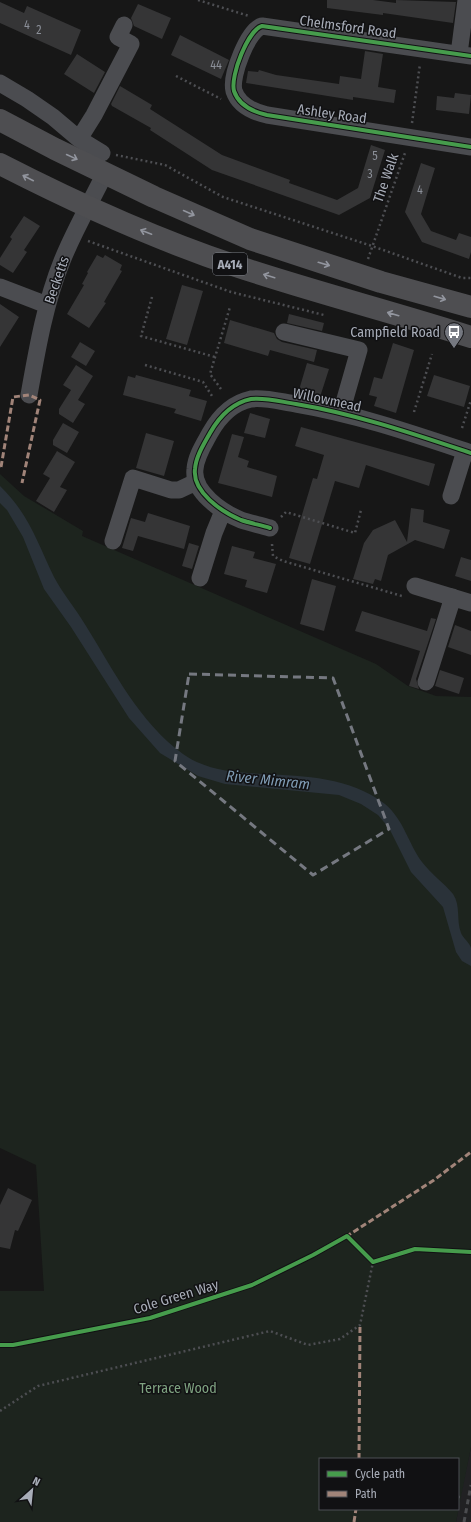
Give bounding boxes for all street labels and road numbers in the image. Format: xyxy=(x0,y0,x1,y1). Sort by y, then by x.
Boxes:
street label: Chelmsford Road xyxy=(299,12,397,42)
street label: Ashley Road xyxy=(296,101,368,127)
street label: The Walk xyxy=(370,151,403,205)
road number: A414 xyxy=(213,253,247,275)
street label: Becketts xyxy=(41,254,73,306)
street label: Willowmead xyxy=(291,384,363,416)
street label: Cole Green Way xyxy=(131,1276,221,1318)

